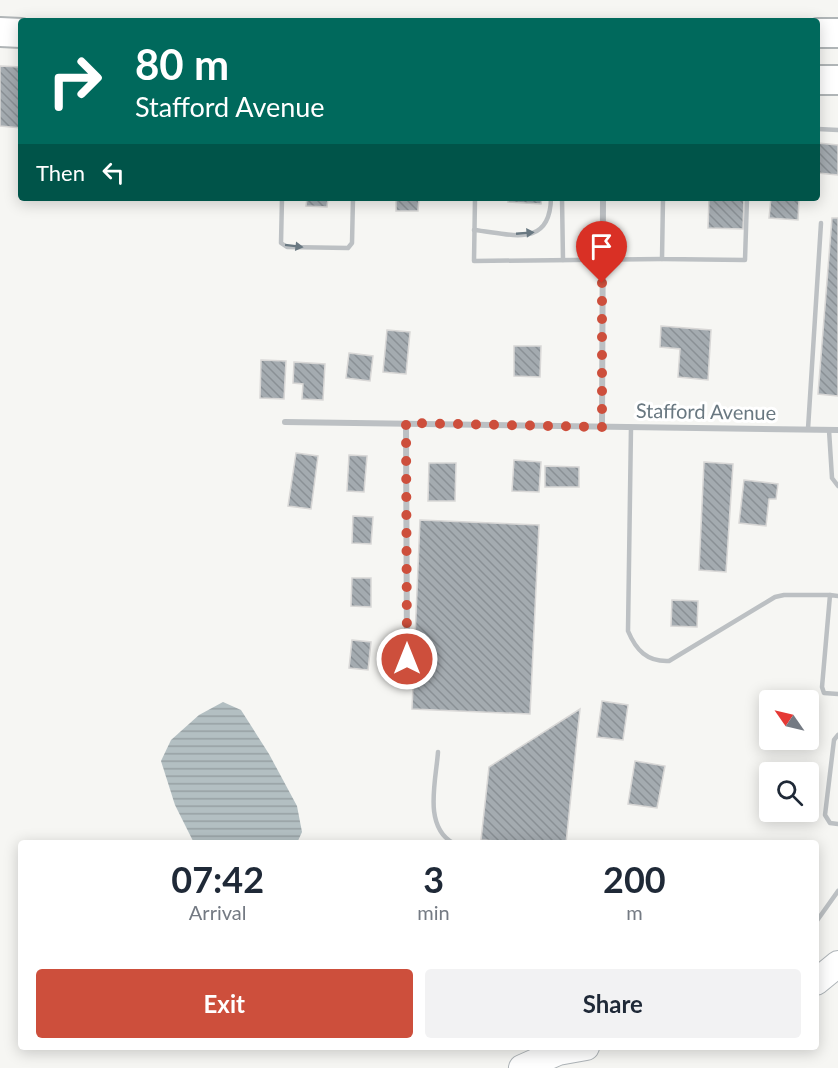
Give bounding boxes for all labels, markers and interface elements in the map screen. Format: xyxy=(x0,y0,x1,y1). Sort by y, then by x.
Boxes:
text: 80 m xyxy=(135,39,229,89)
icon: right xyxy=(36,42,114,120)
text: Stafford Avenue xyxy=(135,90,325,123)
icon: left xyxy=(97,156,130,189)
text: Then xyxy=(36,159,85,186)
pin xyxy=(576,221,627,283)
one-way arrow xyxy=(516,228,535,238)
icon: arrive xyxy=(585,230,618,263)
one-way arrow xyxy=(285,241,304,251)
street label: Stafford Avenue xyxy=(636,398,776,424)
position arrow xyxy=(375,627,439,691)
north arrow xyxy=(759,690,819,750)
map controls xyxy=(759,690,819,822)
button: search xyxy=(759,762,819,822)
text: 07:42 xyxy=(171,857,264,901)
text: 3 xyxy=(423,857,444,901)
text: 200 xyxy=(603,857,666,901)
text: Arrival xyxy=(189,900,246,924)
text: min xyxy=(417,900,450,924)
text: m xyxy=(626,900,643,924)
button: Exit xyxy=(36,969,413,1038)
button: Share xyxy=(425,969,801,1038)

